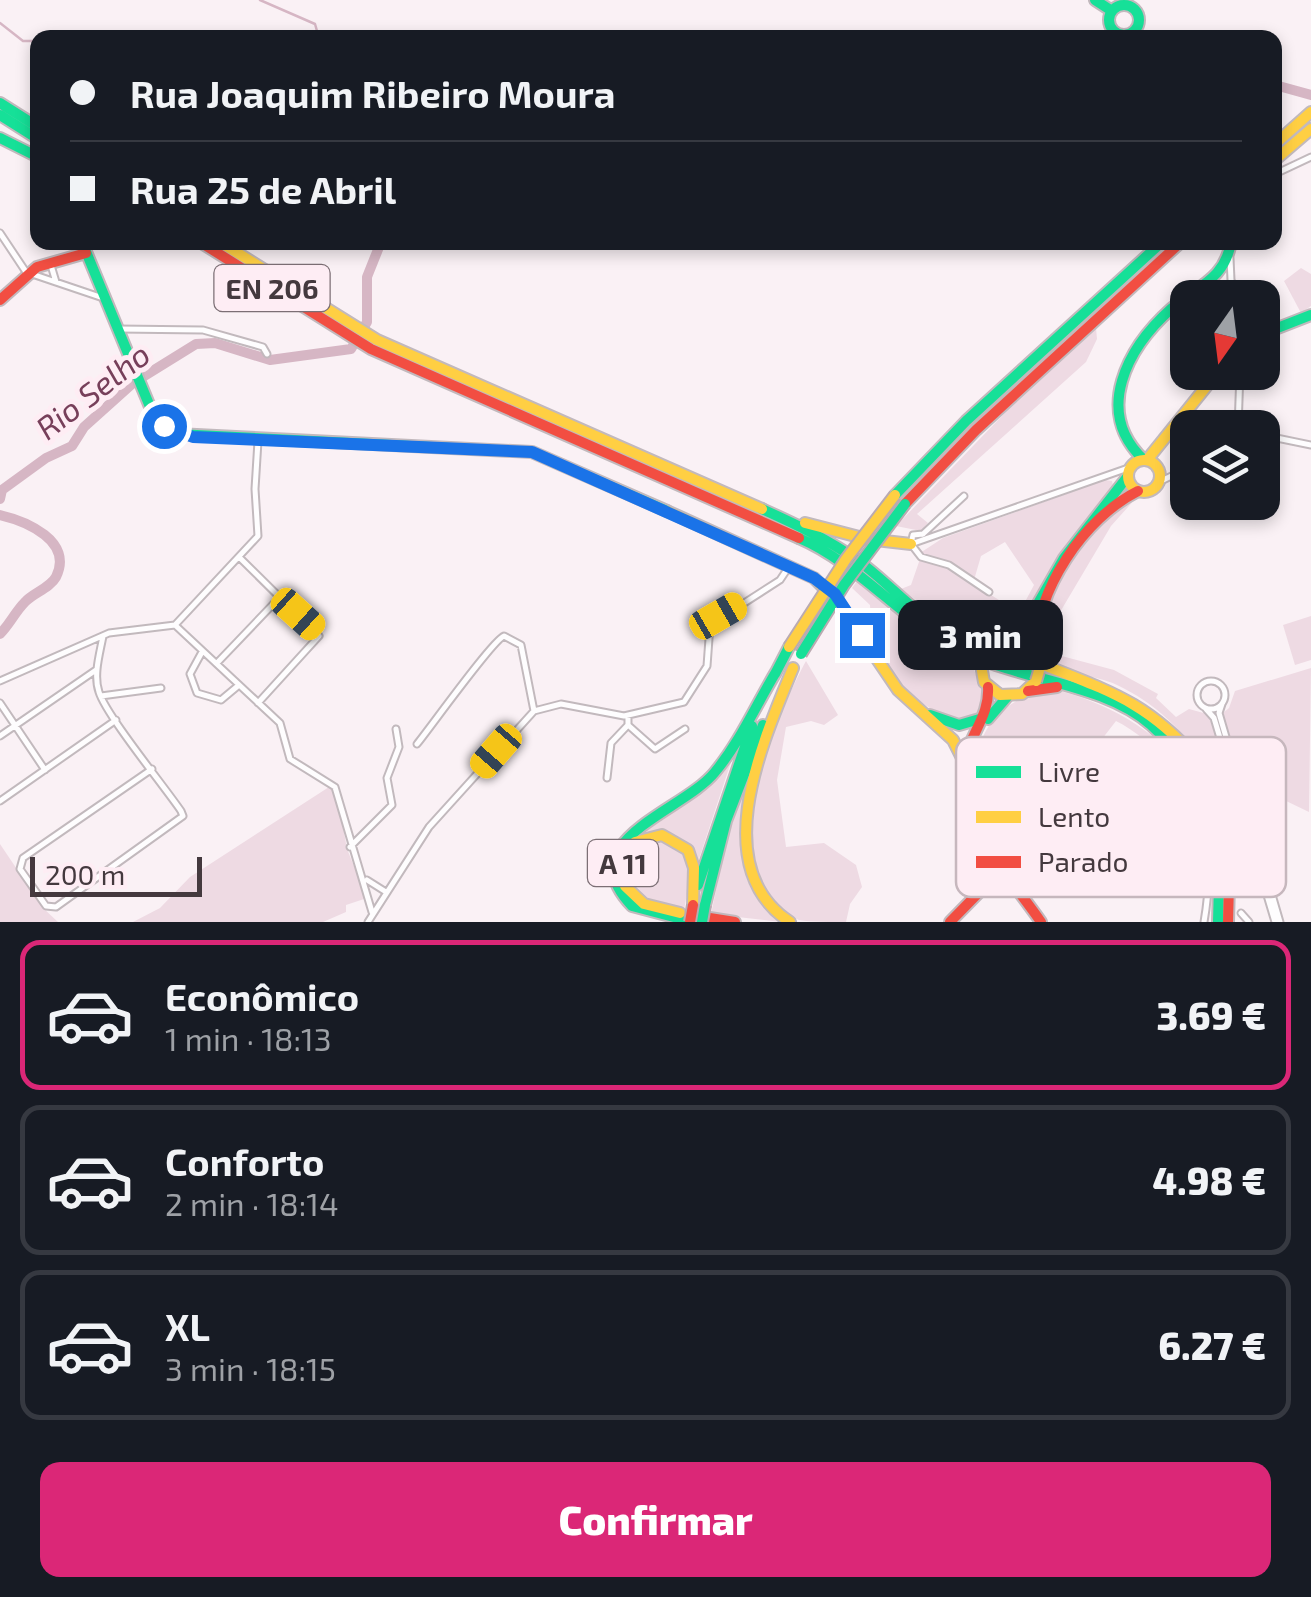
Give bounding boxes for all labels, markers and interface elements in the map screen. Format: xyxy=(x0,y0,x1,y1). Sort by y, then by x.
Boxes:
text: Rua Joaquim Ribeiro Moura xyxy=(130,70,615,116)
text: Rua 25 de Abril xyxy=(130,166,396,212)
road number: EN 206 xyxy=(214,265,330,311)
north arrow xyxy=(1170,280,1280,390)
map controls xyxy=(1170,280,1280,520)
water label: Rio Selho xyxy=(28,334,156,446)
route start xyxy=(142,404,187,449)
button: layers xyxy=(1170,410,1280,520)
car xyxy=(266,583,330,645)
car xyxy=(685,588,751,644)
callout: 3 min xyxy=(897,600,1062,670)
route end xyxy=(840,613,885,658)
text: 3 min xyxy=(939,616,1022,654)
car xyxy=(465,719,527,783)
legend xyxy=(956,737,1286,897)
text: Livre xyxy=(1038,754,1100,788)
text: Lento xyxy=(1038,799,1110,833)
road number: A 11 xyxy=(588,840,658,886)
text: Parado xyxy=(1038,844,1128,878)
scale bar xyxy=(30,852,202,896)
text: 200 m xyxy=(45,857,125,891)
icon: car xyxy=(45,970,135,1060)
text: Econômico xyxy=(165,973,359,1019)
text: 3.69 € xyxy=(1157,992,1266,1038)
text: 1 min · 18:13 xyxy=(165,1019,332,1057)
icon: car xyxy=(45,1135,135,1225)
text: Conforto xyxy=(165,1138,324,1184)
text: 4.98 € xyxy=(1152,1157,1266,1203)
text: 2 min · 18:14 xyxy=(165,1184,339,1222)
icon: car xyxy=(45,1300,135,1390)
text: XL xyxy=(165,1303,210,1349)
text: 6.27 € xyxy=(1158,1322,1266,1368)
text: 3 min · 18:15 xyxy=(165,1349,336,1387)
button: Confirmar xyxy=(40,1462,1271,1577)

